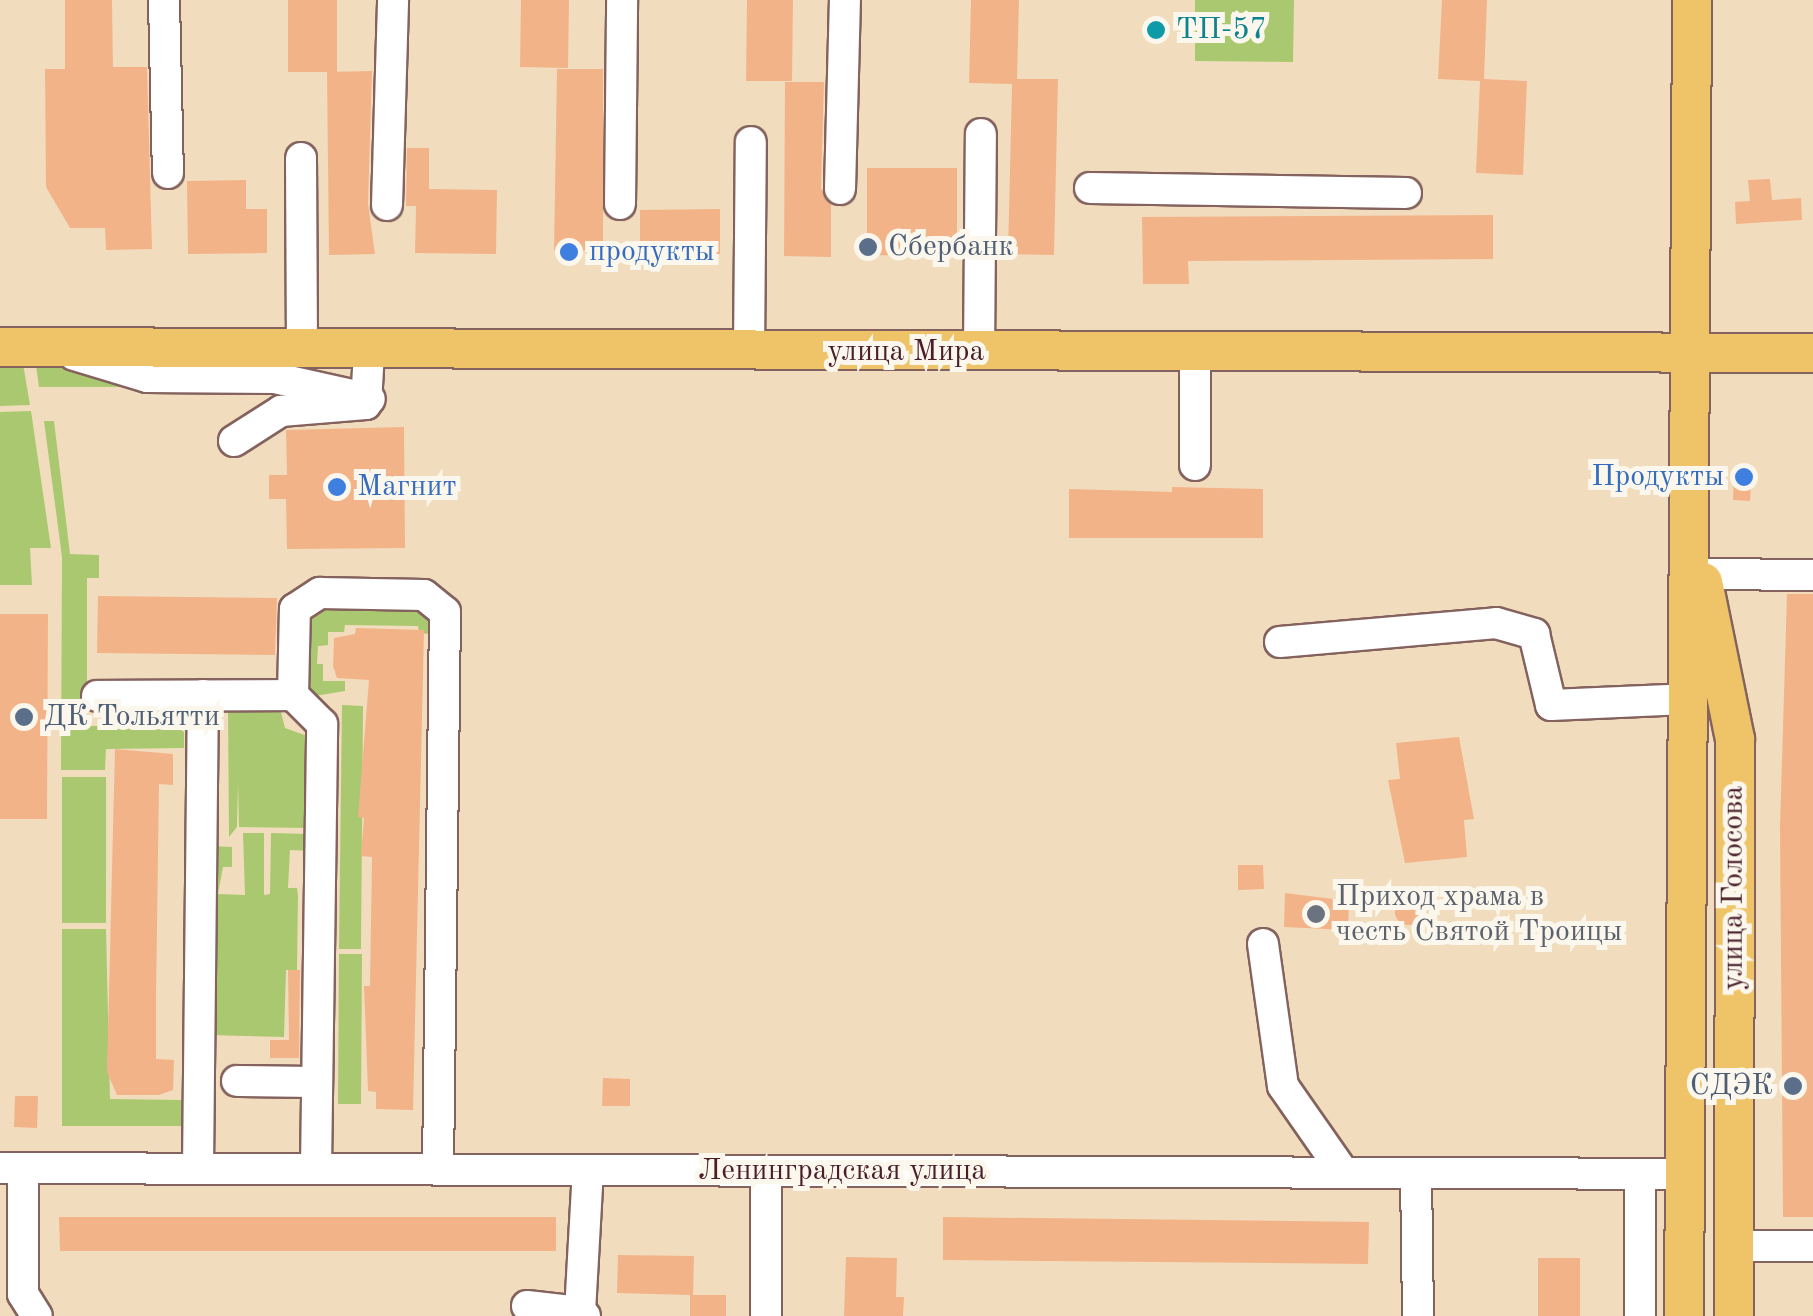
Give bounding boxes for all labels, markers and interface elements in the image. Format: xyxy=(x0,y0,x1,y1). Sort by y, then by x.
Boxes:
place label: ТП-57 xyxy=(1176,12,1267,48)
marker: ТП-57 xyxy=(1145,19,1167,41)
place label: Сбербанк xyxy=(888,229,1014,265)
place label: продукты xyxy=(589,234,715,270)
marker: Сбербанк xyxy=(857,236,879,258)
marker: продукты xyxy=(558,241,580,263)
street label: улица Мира xyxy=(828,334,984,370)
place label: Продукты xyxy=(1591,459,1724,495)
marker: Продукты xyxy=(1733,466,1755,488)
place label: Магнит xyxy=(357,469,457,505)
marker: Магнит xyxy=(326,476,348,498)
place label: ДК Тольятти xyxy=(44,699,220,735)
marker: ДК Тольятти xyxy=(13,706,35,728)
street label: улица Голосова xyxy=(1716,786,1752,990)
place label: Приход храма в честь Святой Троицы xyxy=(1336,879,1622,950)
marker: Приход храма в честь Святой Троицы xyxy=(1305,903,1327,925)
place label: СДЭК xyxy=(1690,1068,1773,1104)
marker: СДЭК xyxy=(1782,1075,1804,1097)
street label: Ленинградская улица xyxy=(698,1153,986,1189)

